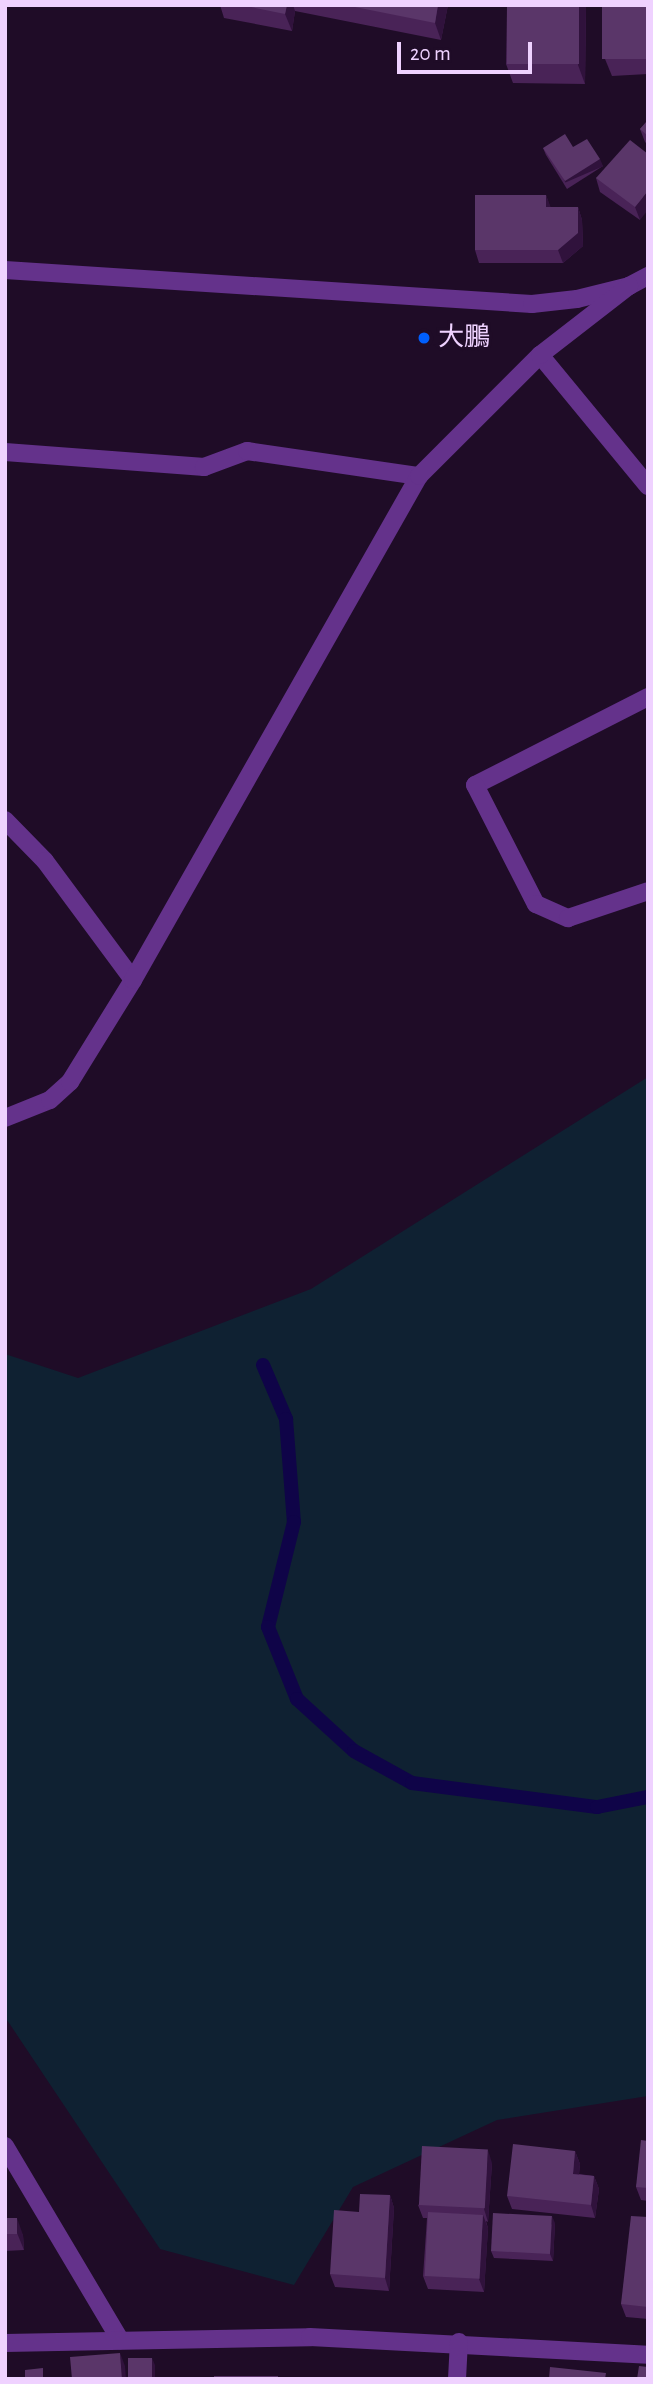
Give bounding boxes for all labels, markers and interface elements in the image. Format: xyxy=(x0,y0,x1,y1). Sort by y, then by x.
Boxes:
scale bar xyxy=(401,28,536,72)
text: 20 m xyxy=(410,43,451,64)
place label: 大鵬 xyxy=(438,322,490,354)
marker: 大鵬 xyxy=(416,330,432,346)

